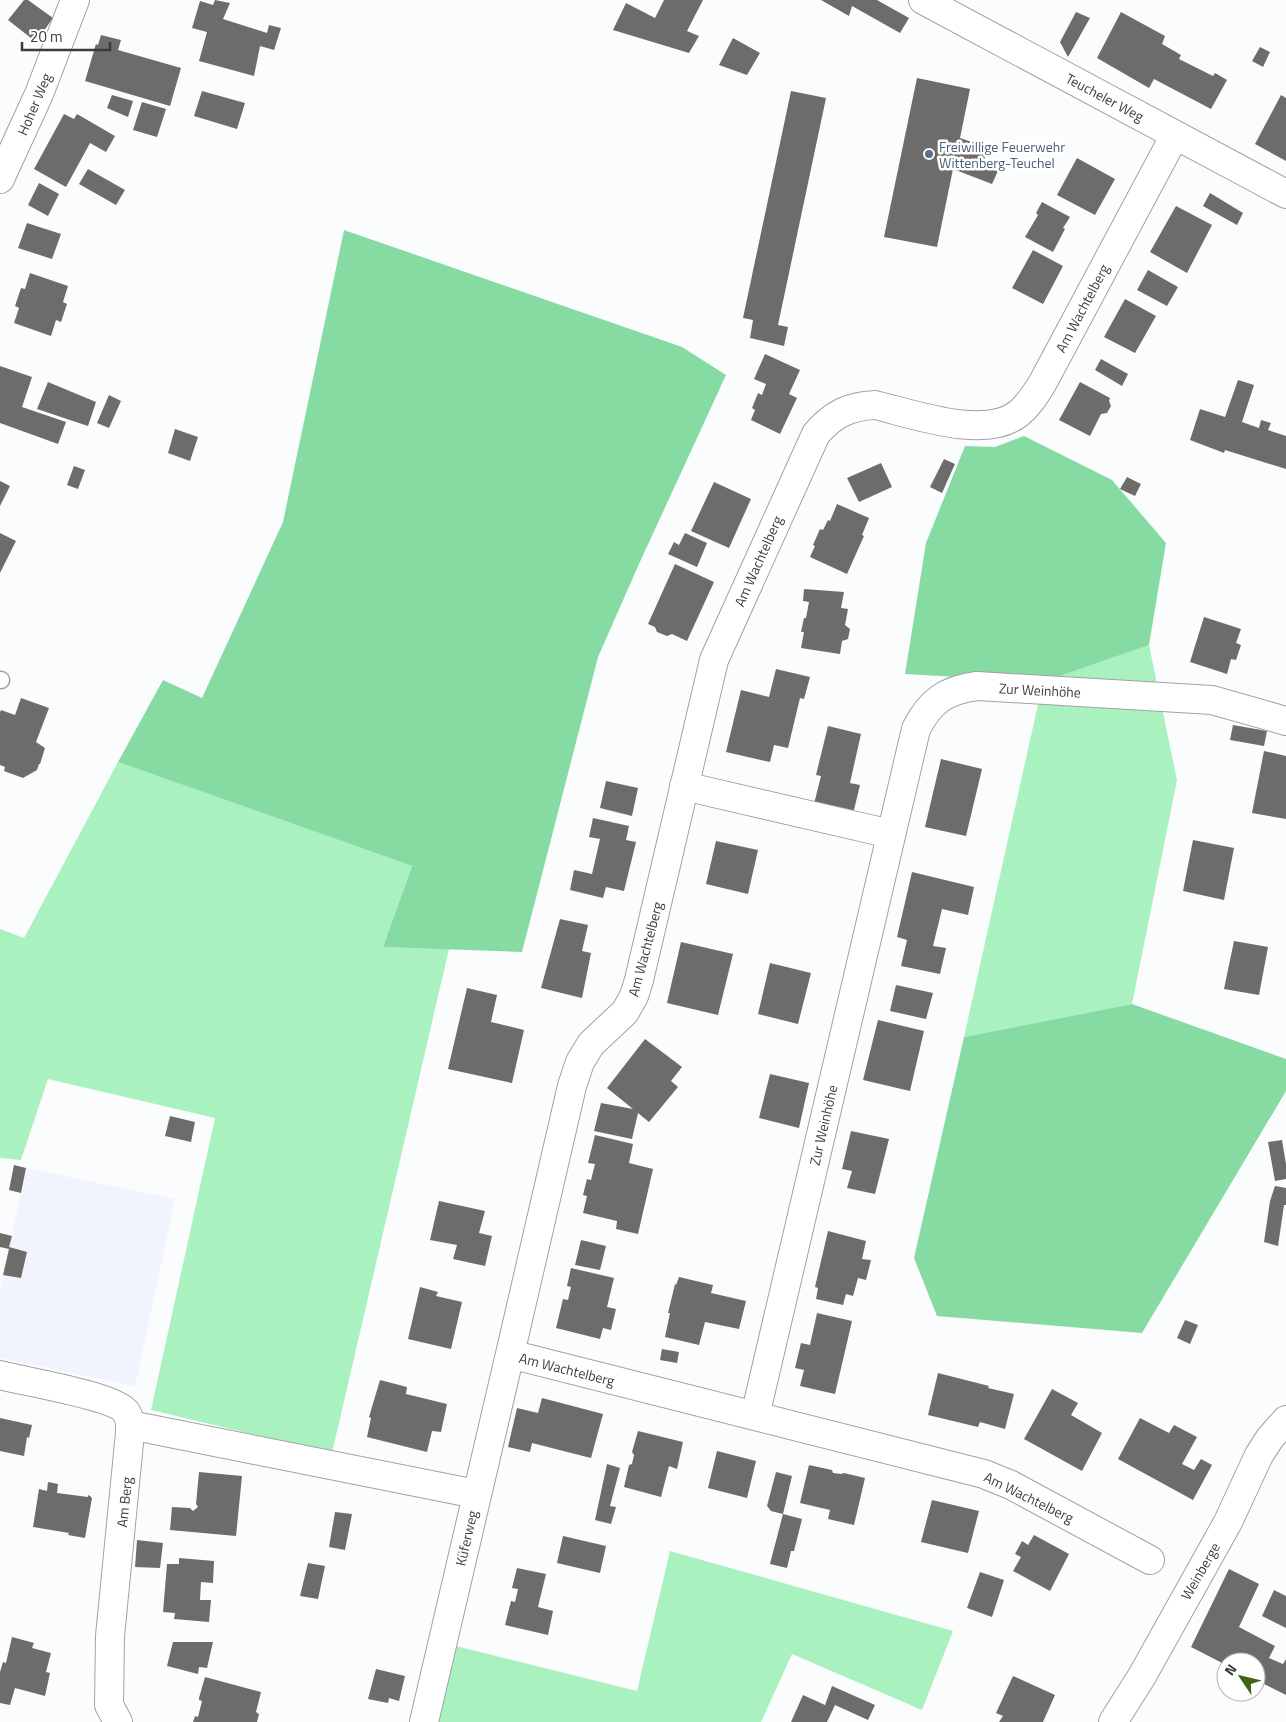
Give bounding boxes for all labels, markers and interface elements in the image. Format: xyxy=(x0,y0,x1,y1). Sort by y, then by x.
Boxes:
scale bar xyxy=(22,20,110,52)
text: 20 m xyxy=(30,25,63,48)
street label: Teucheler Weg xyxy=(1062,68,1148,126)
street label: Hoher Weg xyxy=(12,70,56,138)
place label: Freiwillige Feuerwehr Wittenberg-Teuchel xyxy=(939,136,1065,173)
marker: Freiwillige Feuerwehr Wittenberg-Teuchel xyxy=(923,148,935,160)
street label: Am Wachtelberg xyxy=(1050,260,1114,356)
street label: Am Wachtelberg xyxy=(729,512,787,610)
street label: Zur Weinhöhe xyxy=(999,677,1081,703)
street label: Am Wachtelberg xyxy=(622,899,668,999)
street label: Zur Weinhöhe xyxy=(804,1083,842,1167)
street label: Am Wachtelberg xyxy=(517,1347,617,1391)
street label: Am Wachtelberg xyxy=(981,1466,1077,1528)
street label: Am Berg xyxy=(111,1476,137,1528)
street label: Küferweg xyxy=(449,1508,483,1568)
street label: Weinberge xyxy=(1175,1538,1225,1604)
north arrow xyxy=(1216,1652,1266,1702)
text: N xyxy=(1219,1659,1241,1679)

